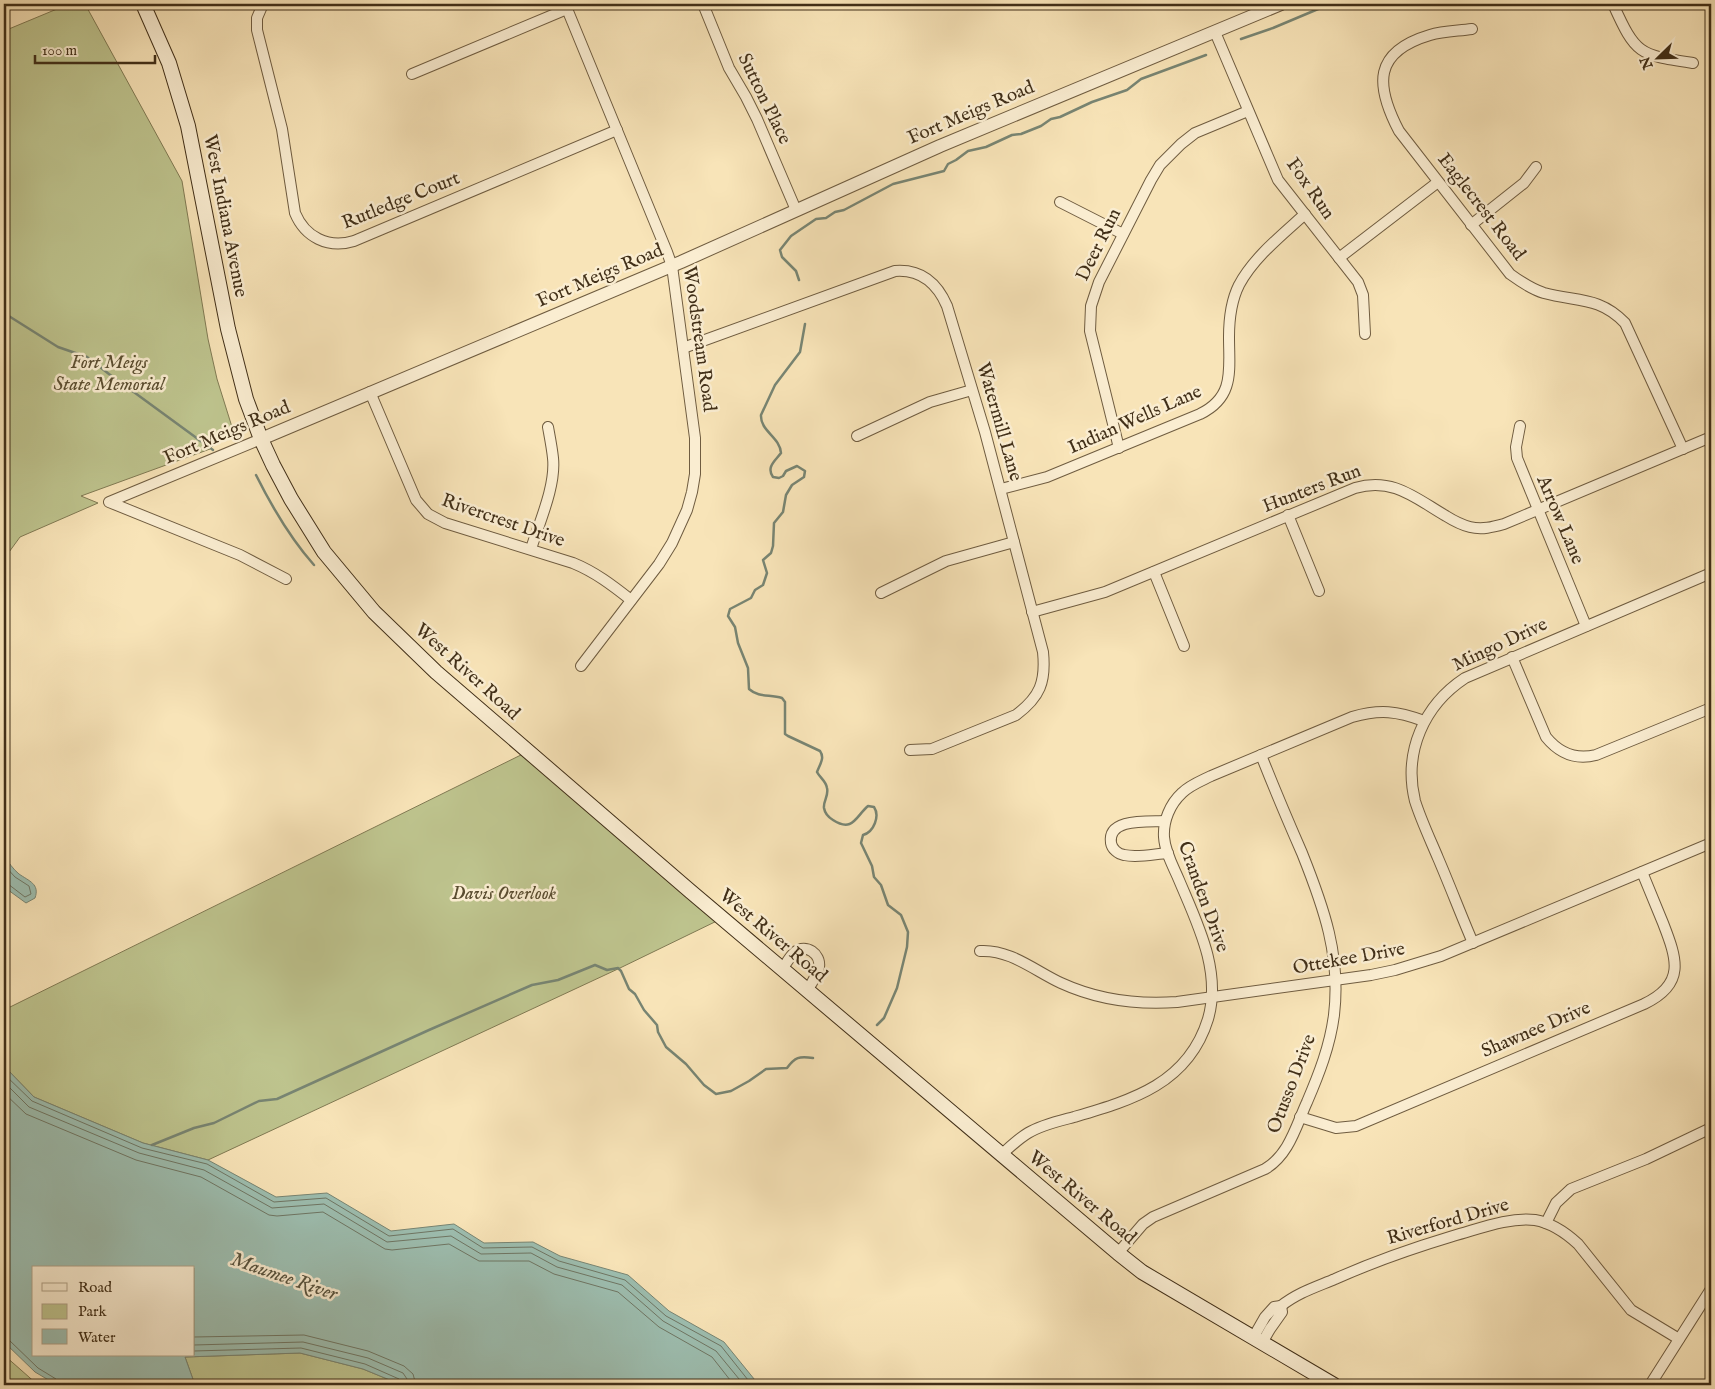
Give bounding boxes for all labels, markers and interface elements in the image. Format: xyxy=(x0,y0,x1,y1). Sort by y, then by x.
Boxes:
scale bar xyxy=(35,32,155,64)
north arrow xyxy=(1632,32,1682,82)
text: 100 m xyxy=(42,41,78,60)
street label: Sutton Place xyxy=(732,50,796,149)
text: N xyxy=(1636,54,1658,73)
street label: Fort Meigs Road xyxy=(904,75,1039,150)
street label: West Indiana Avenue xyxy=(197,132,253,300)
street label: Eaglecrest Road xyxy=(1432,149,1531,266)
street label: Fox Run xyxy=(1280,154,1340,224)
street label: Rutledge Court xyxy=(339,166,464,236)
street label: Deer Run xyxy=(1071,205,1127,285)
street label: Fort Meigs Road xyxy=(533,238,668,313)
street label: Woodstream Road xyxy=(677,265,721,414)
park label: Fort Meigs State Memorial xyxy=(53,351,166,397)
street label: Watermill Lane xyxy=(971,360,1027,484)
street label: Indian Wells Lane xyxy=(1064,380,1206,460)
street label: Fort Meigs Road xyxy=(160,395,295,470)
street label: Hunters Run xyxy=(1259,459,1365,519)
street label: Arrow Lane xyxy=(1530,471,1590,568)
street label: Rivercrest Drive xyxy=(438,489,568,553)
street label: Mingo Drive xyxy=(1449,612,1552,677)
street label: West River Road xyxy=(409,618,525,726)
street label: Cranden Drive xyxy=(1172,838,1234,956)
park label: Davis Overlook xyxy=(452,882,557,906)
street label: West River Road xyxy=(714,884,833,989)
street label: Ottekee Drive xyxy=(1291,937,1407,981)
street label: Shawnee Drive xyxy=(1478,996,1594,1064)
street label: Otusso Drive xyxy=(1262,1031,1322,1137)
street label: West River Road xyxy=(1023,1146,1142,1251)
street label: Riverford Drive xyxy=(1384,1193,1512,1251)
water label: Maumee River xyxy=(227,1247,342,1307)
legend xyxy=(32,1266,195,1356)
text: Road xyxy=(78,1278,113,1297)
text: Park xyxy=(78,1302,108,1321)
text: Water xyxy=(78,1328,116,1347)

